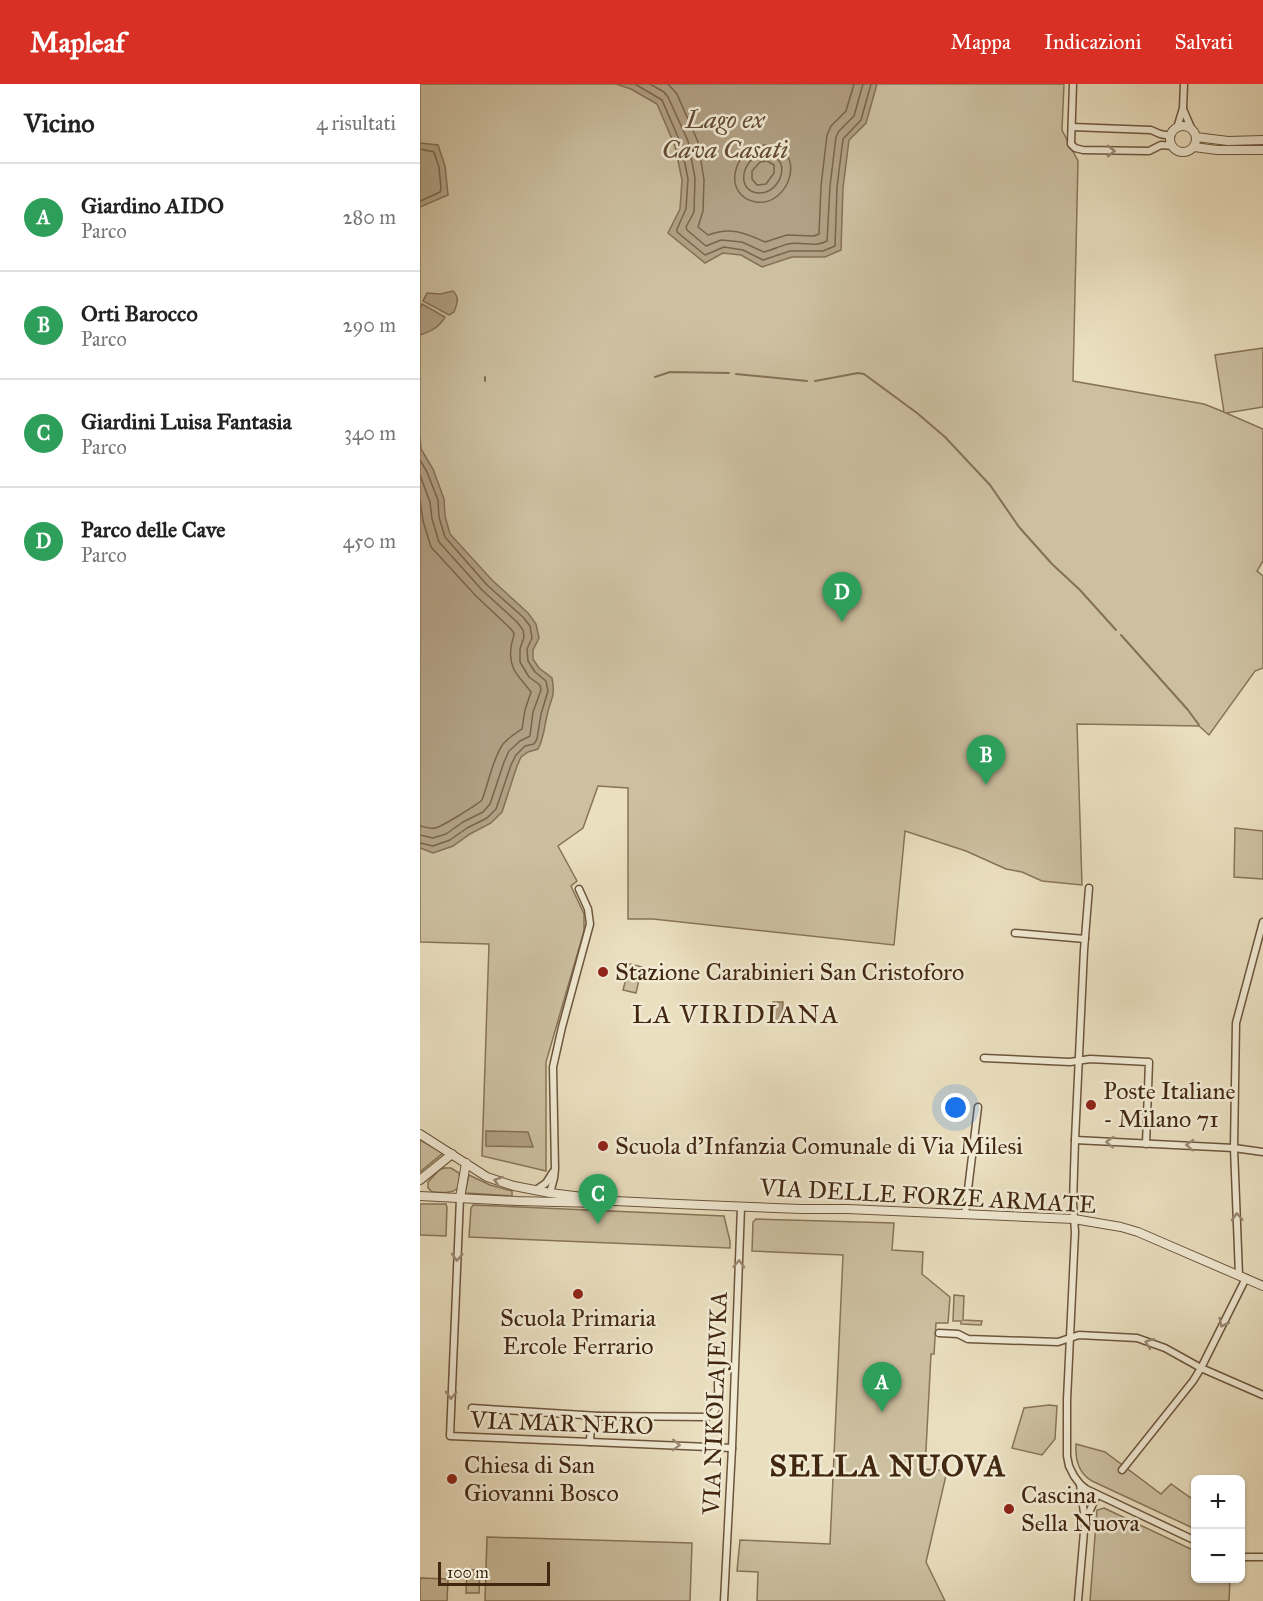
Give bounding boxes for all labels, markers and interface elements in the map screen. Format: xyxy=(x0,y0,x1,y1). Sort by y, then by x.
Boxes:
text: Mapleaf xyxy=(30,25,125,60)
text: Mappa xyxy=(951,29,1011,55)
text: Indicazioni xyxy=(1044,29,1142,55)
text: Salvati xyxy=(1175,29,1233,55)
water label: Lago ex Cava Casati xyxy=(662,103,789,165)
text: Vicino xyxy=(24,107,95,139)
text: 4 risultati xyxy=(316,111,396,135)
one-way arrow xyxy=(1106,145,1115,157)
text: Giardino AIDO xyxy=(81,192,224,219)
text: A xyxy=(37,205,50,229)
text: 280 m xyxy=(343,205,396,229)
text: Parco xyxy=(81,219,127,243)
text: Orti Barocco xyxy=(81,300,198,327)
text: B xyxy=(37,313,50,337)
text: 290 m xyxy=(343,313,396,337)
text: Parco xyxy=(81,327,127,351)
text: Giardini Luisa Fantasia xyxy=(81,408,292,435)
text: C xyxy=(37,421,50,445)
text: 340 m xyxy=(344,421,396,445)
text: Parco xyxy=(81,435,127,459)
text: Parco delle Cave xyxy=(81,516,225,543)
text: D xyxy=(36,529,51,553)
text: 450 m xyxy=(343,529,396,553)
text: Parco xyxy=(81,543,127,567)
pin: D xyxy=(822,572,862,622)
pin: B xyxy=(966,736,1006,785)
place label: Stazione Carabinieri San Cristoforo xyxy=(615,957,964,987)
marker: Stazione Carabinieri San Cristoforo xyxy=(596,965,610,979)
district label: LA VIRIDIANA xyxy=(632,998,840,1030)
place label: Poste Italiane - Milano 71 xyxy=(1103,1076,1235,1134)
your location xyxy=(941,1093,970,1122)
marker: Poste Italiane - Milano 71 xyxy=(1084,1098,1098,1112)
place label: Scuola d'Infanzia Comunale di Via Milesi xyxy=(615,1131,1023,1161)
one-way arrow xyxy=(1106,1135,1115,1148)
marker: Scuola d'Infanzia Comunale di Via Milesi xyxy=(596,1139,610,1153)
one-way arrow xyxy=(1185,1139,1194,1152)
street label: VIA DELLE FORZE ARMATE xyxy=(758,1172,1097,1220)
pin: C xyxy=(578,1174,618,1224)
one-way arrow xyxy=(494,1175,504,1188)
one-way arrow xyxy=(1231,1212,1244,1221)
one-way arrow xyxy=(451,1252,464,1261)
one-way arrow xyxy=(732,1259,745,1268)
marker: Scuola Primaria Ercole Ferrario xyxy=(571,1287,585,1301)
street label: VIA NIKOLAJEVKA xyxy=(696,1291,734,1516)
place label: Scuola Primaria Ercole Ferrario xyxy=(500,1303,657,1361)
one-way arrow xyxy=(1219,1317,1231,1328)
one-way arrow xyxy=(1144,1337,1155,1350)
pin: A xyxy=(862,1362,902,1412)
one-way arrow xyxy=(445,1391,458,1400)
street label: VIA MAR NERO xyxy=(469,1405,654,1441)
one-way arrow xyxy=(671,1439,680,1452)
district label: SELLA NUOVA xyxy=(769,1448,1007,1484)
place label: Chiesa di San Giovanni Bosco xyxy=(464,1450,619,1508)
marker: Chiesa di San Giovanni Bosco xyxy=(445,1472,459,1486)
map controls xyxy=(1191,1475,1245,1583)
button: + xyxy=(1191,1475,1245,1529)
place label: Cascina Sella Nuova xyxy=(1021,1480,1140,1538)
marker: Cascina Sella Nuova xyxy=(1002,1502,1016,1516)
button: − xyxy=(1191,1529,1245,1583)
scale bar xyxy=(438,1559,550,1586)
text: 100 m xyxy=(447,1563,489,1582)

